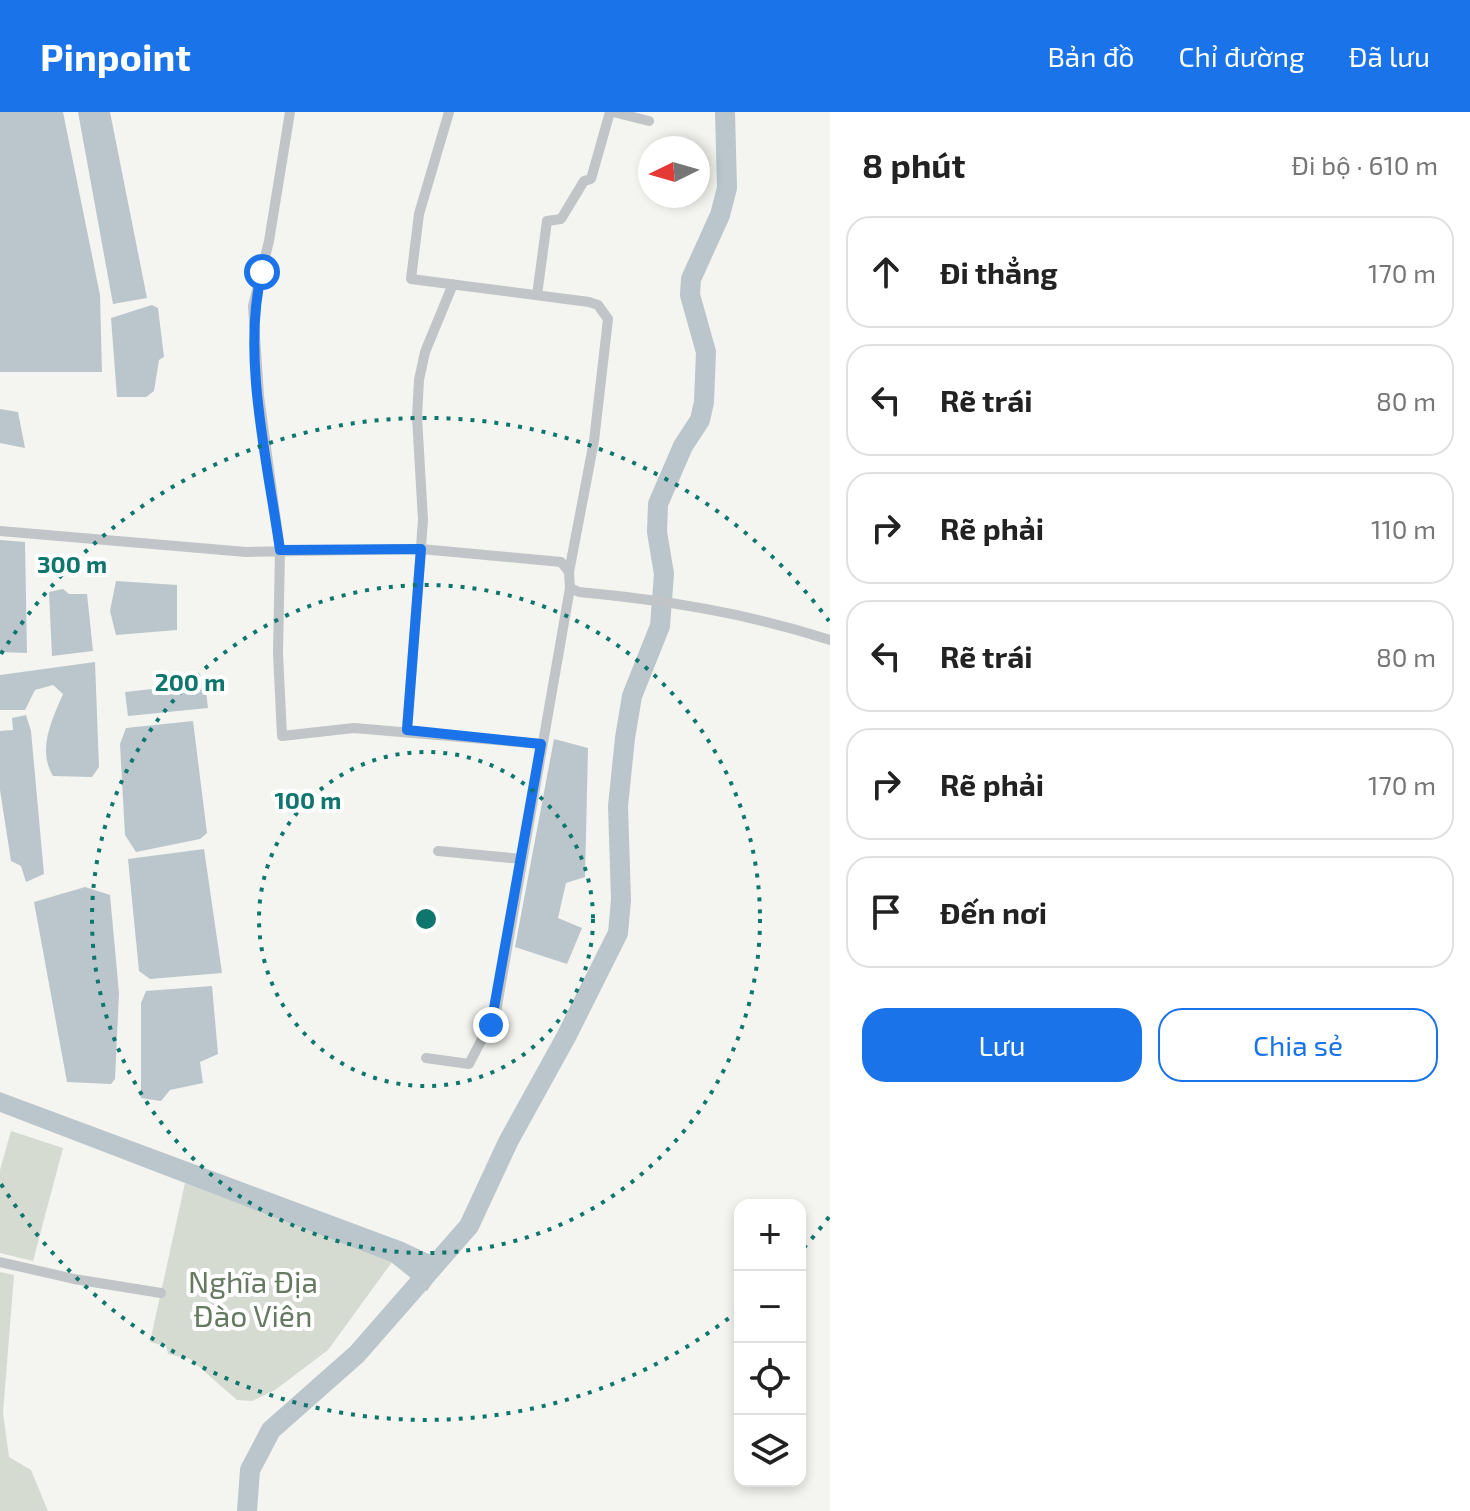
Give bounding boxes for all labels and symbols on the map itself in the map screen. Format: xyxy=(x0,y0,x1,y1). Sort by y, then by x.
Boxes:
north arrow xyxy=(638,136,710,208)
route start xyxy=(244,254,280,290)
text: 300 m xyxy=(37,549,107,578)
text: 200 m xyxy=(155,667,225,696)
text: 100 m xyxy=(275,785,341,814)
centre of rings xyxy=(412,905,440,933)
route end xyxy=(473,1007,509,1043)
park label: Nghĩa Địa Đào Viên xyxy=(188,1263,318,1333)

